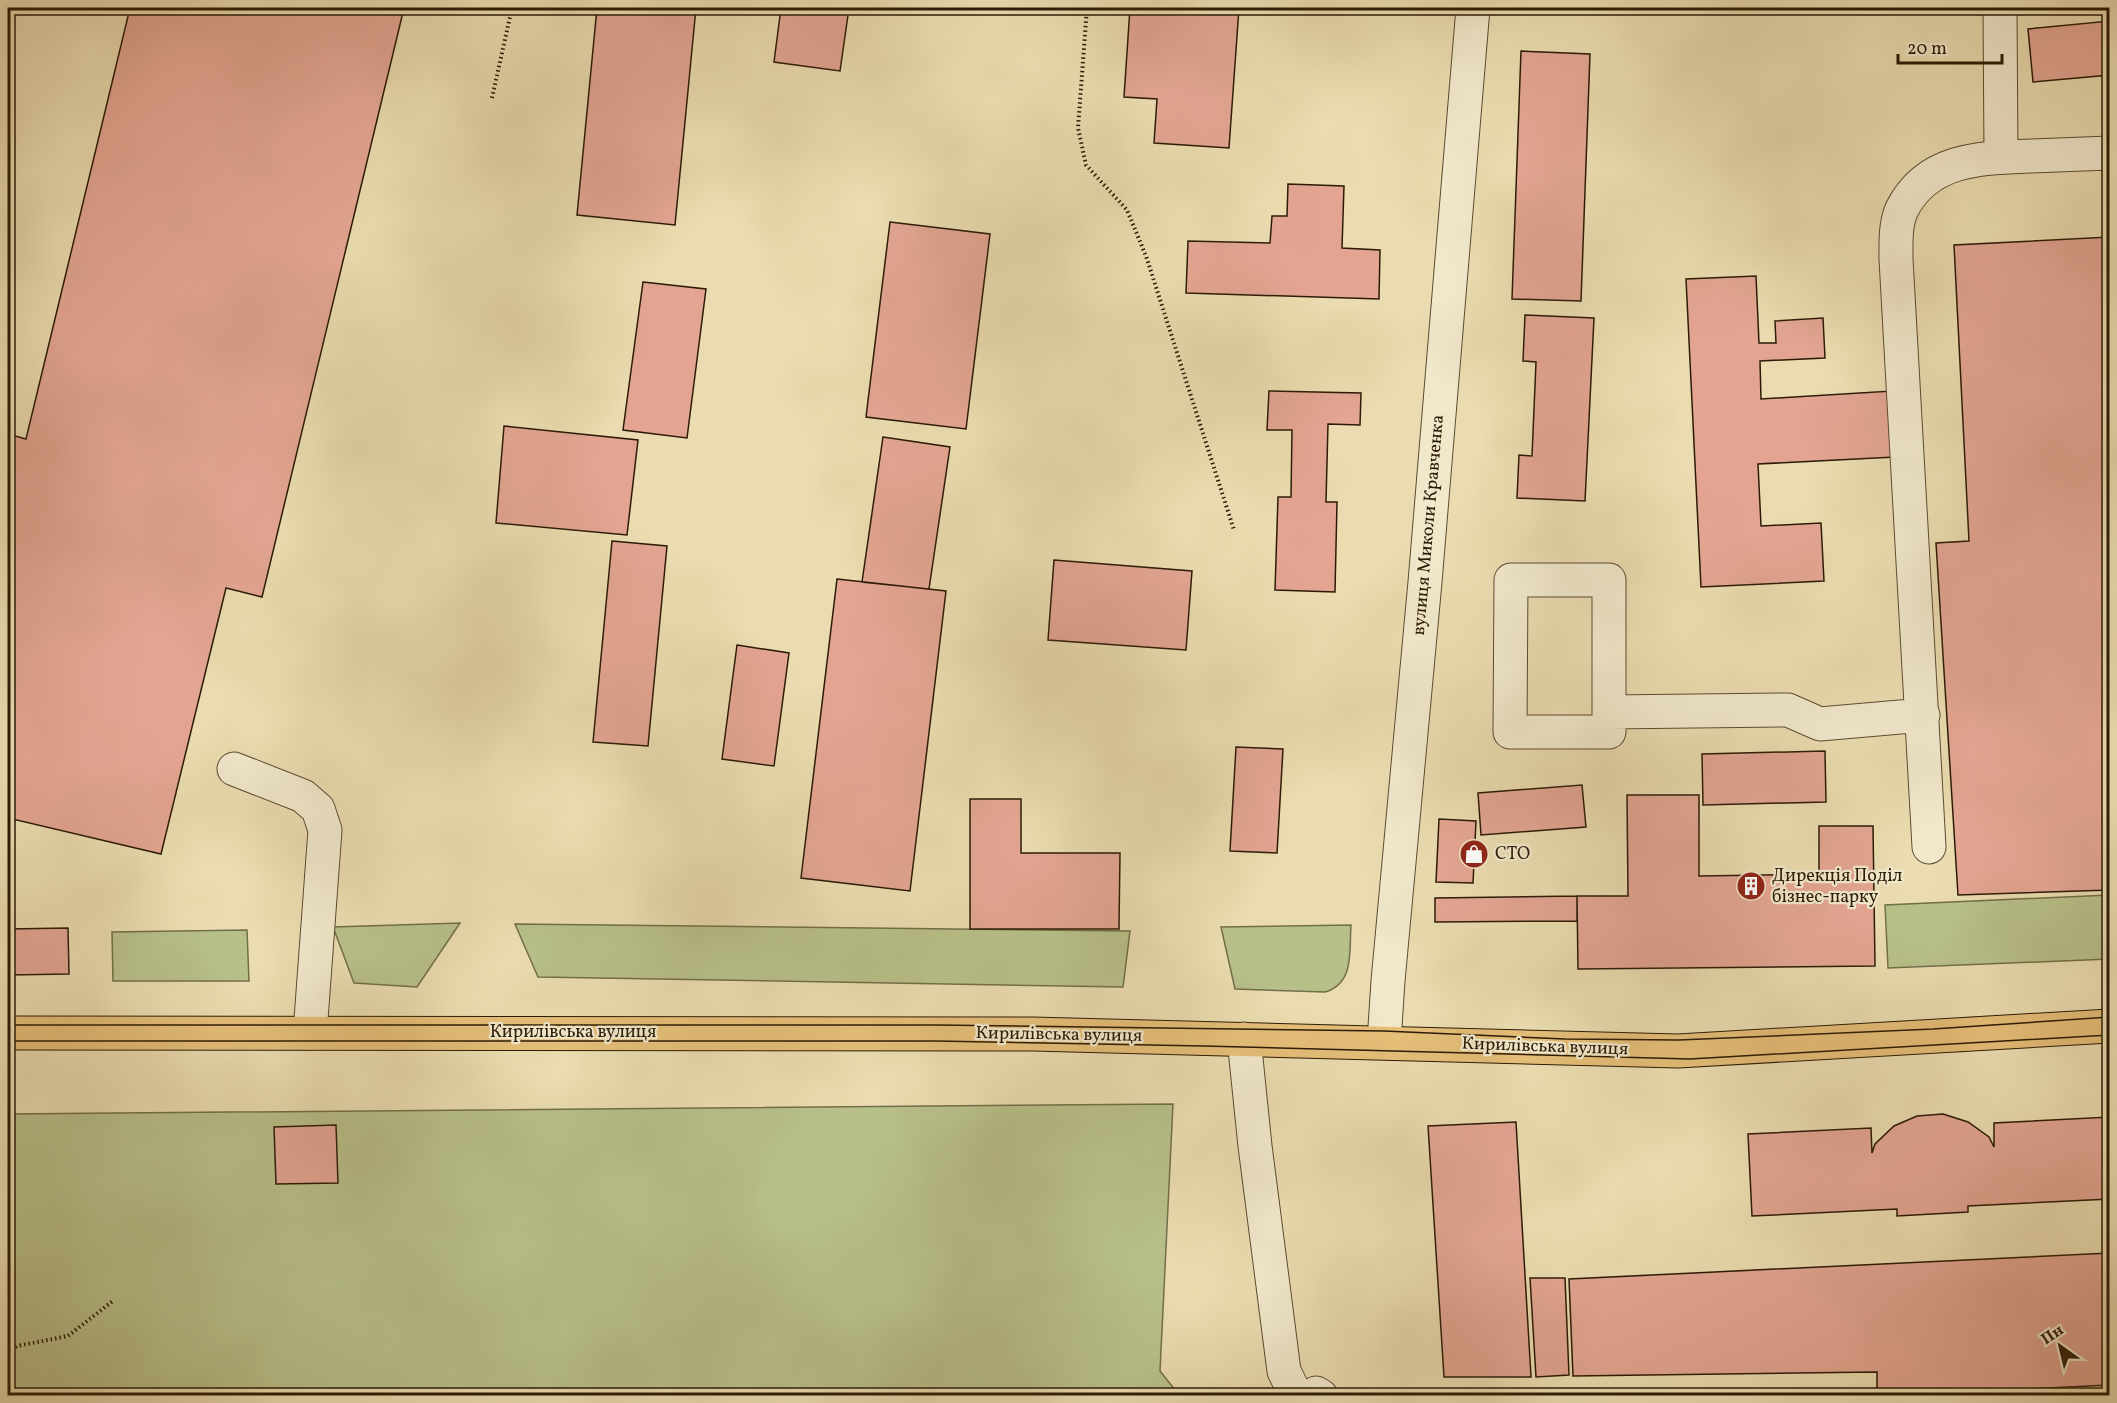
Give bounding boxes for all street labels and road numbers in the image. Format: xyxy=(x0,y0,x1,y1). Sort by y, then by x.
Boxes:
street label: вулиця Миколи Кравченка xyxy=(1407,414,1451,636)
street label: Кирилівська вулиця xyxy=(490,1020,656,1045)
street label: Кирилівська вулиця xyxy=(975,1021,1143,1049)
street label: Кирилівська вулиця xyxy=(1461,1032,1629,1062)

